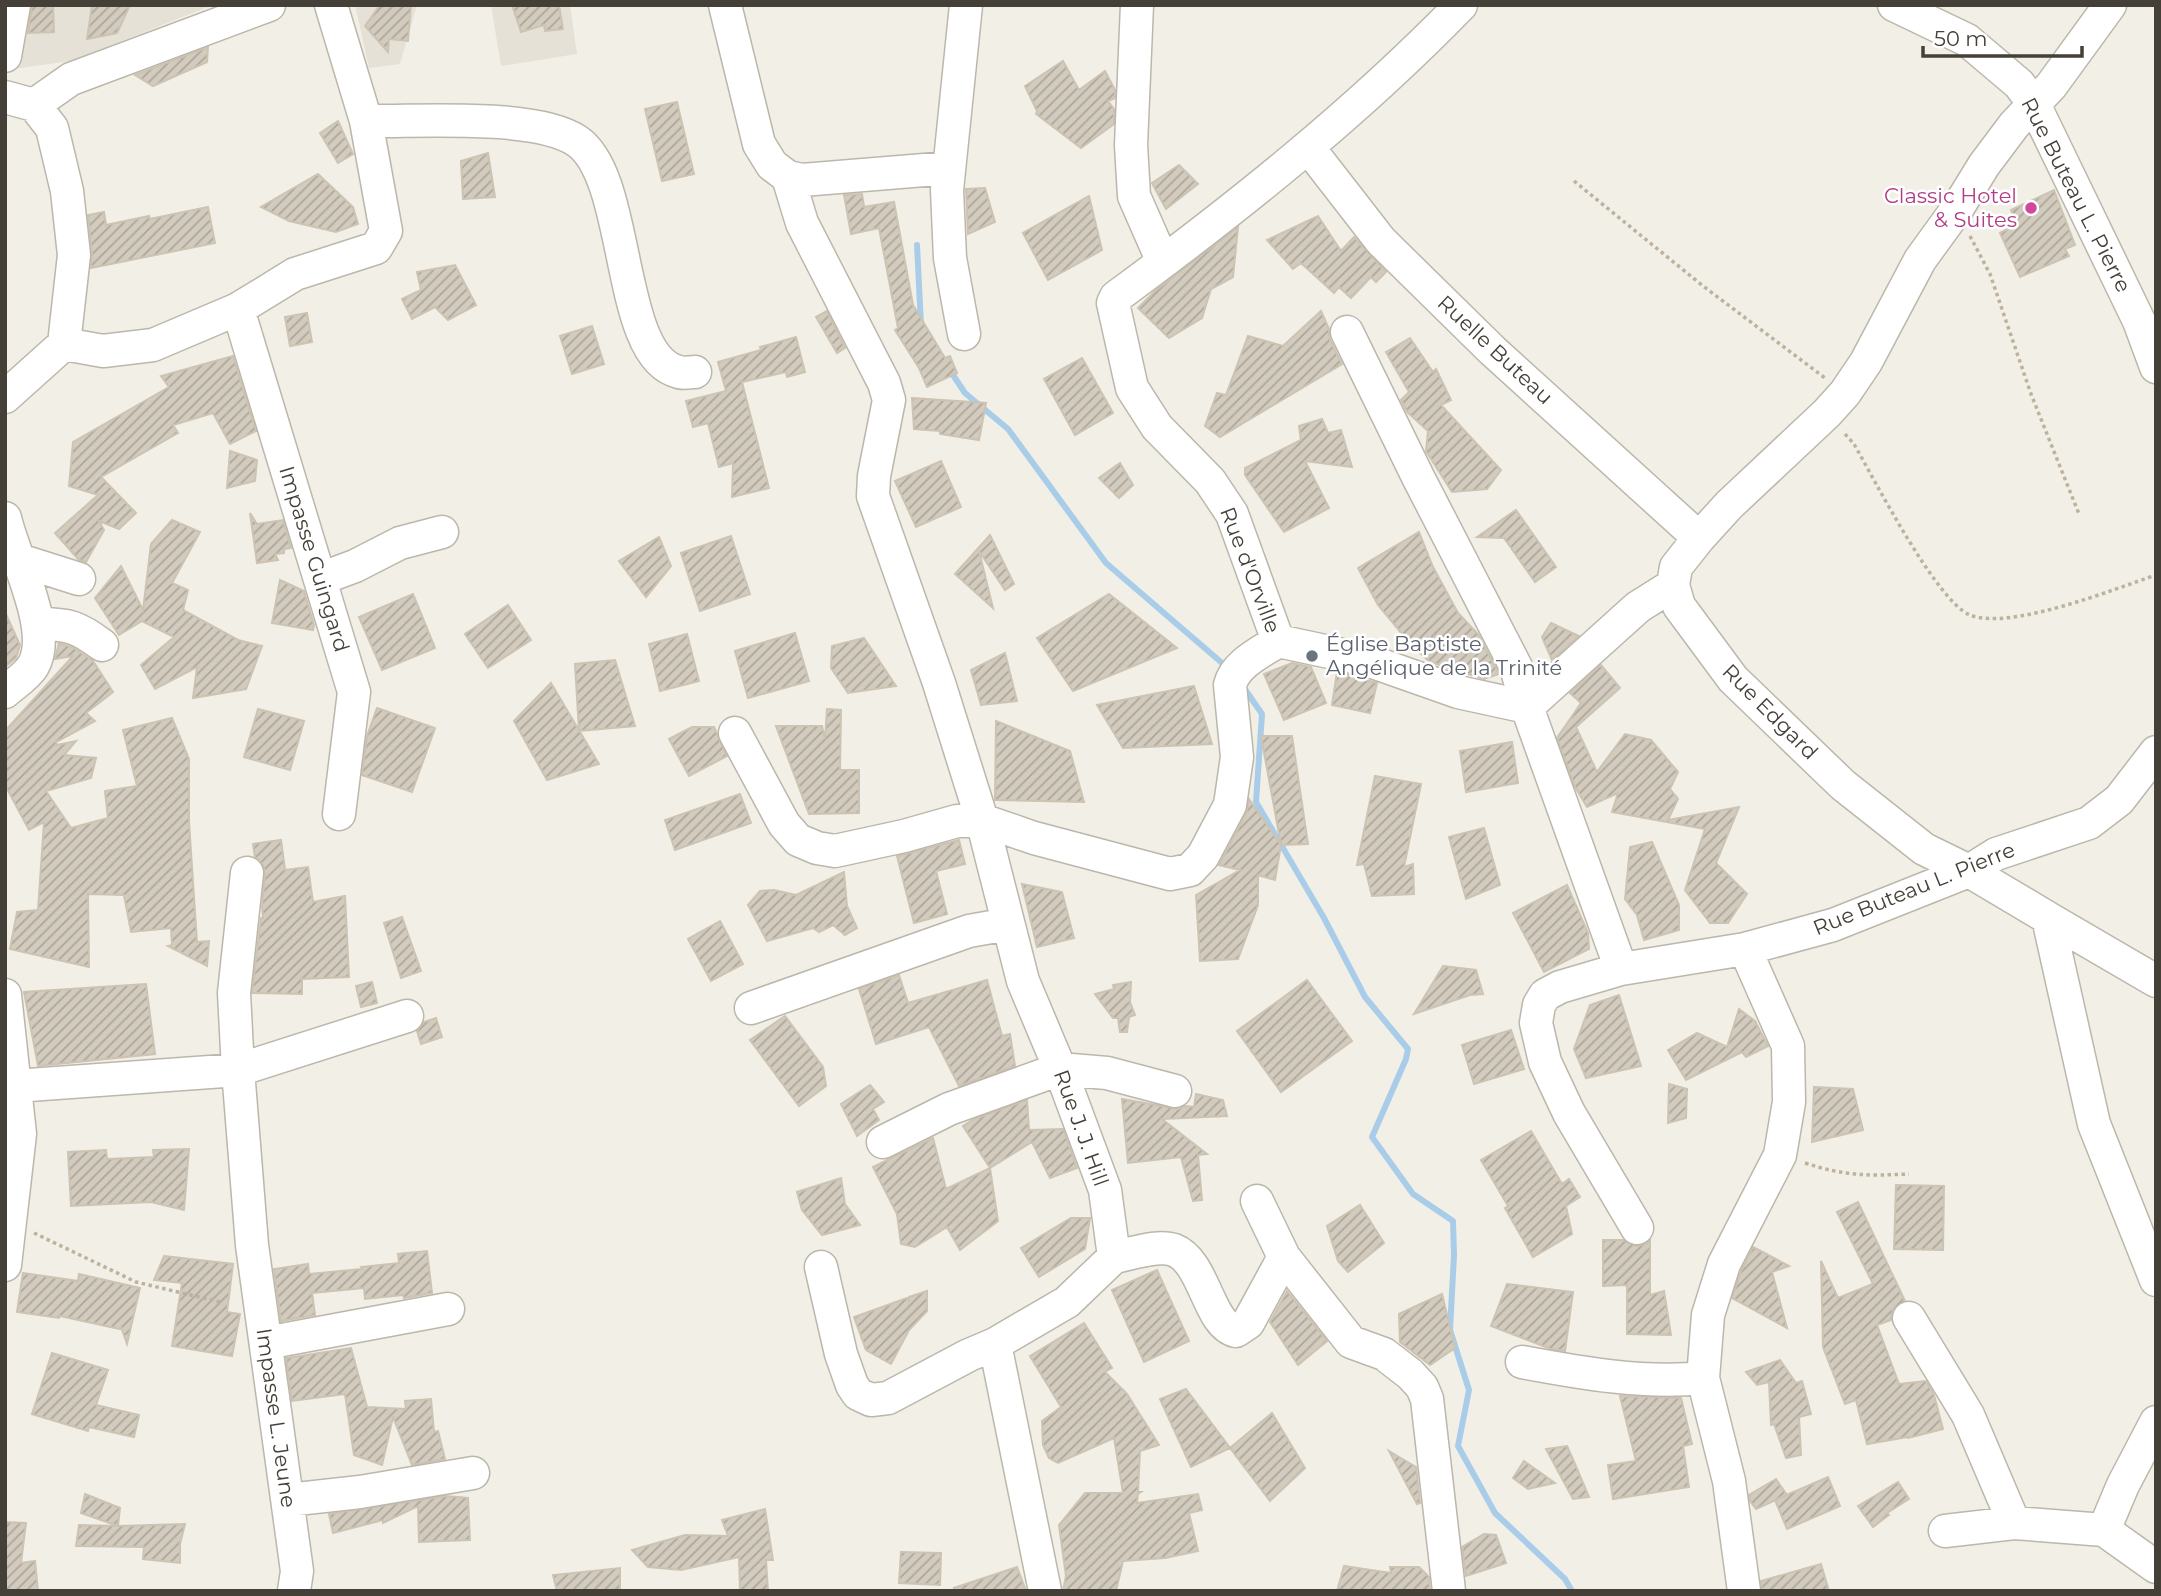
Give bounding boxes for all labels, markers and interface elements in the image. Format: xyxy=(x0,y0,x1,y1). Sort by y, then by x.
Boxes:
scale bar xyxy=(1923,14,2082,58)
text: 50 m xyxy=(1934,26,1988,51)
street label: Rue Buteau L. Pierre xyxy=(2016,93,2136,296)
place label: Classic Hotel & Suites xyxy=(1884,183,2017,232)
marker: Classic Hotel & Suites xyxy=(2023,200,2039,216)
street label: Ruelle Buteau xyxy=(1433,290,1558,409)
street label: Impasse Guingard xyxy=(274,463,355,655)
street label: Rue d'Orville xyxy=(1215,503,1286,636)
place label: Église Baptiste Angélique de la Trinité xyxy=(1326,631,1562,680)
marker: Église Baptiste Angélique de la Trinité xyxy=(1304,648,1320,664)
street label: Rue Edgard xyxy=(1717,659,1823,765)
street label: Rue Buteau L. Pierre xyxy=(1809,837,2018,940)
street label: Rue J. J. Hill xyxy=(1049,1066,1114,1189)
street label: Impasse L. Jeune xyxy=(252,1327,301,1509)

